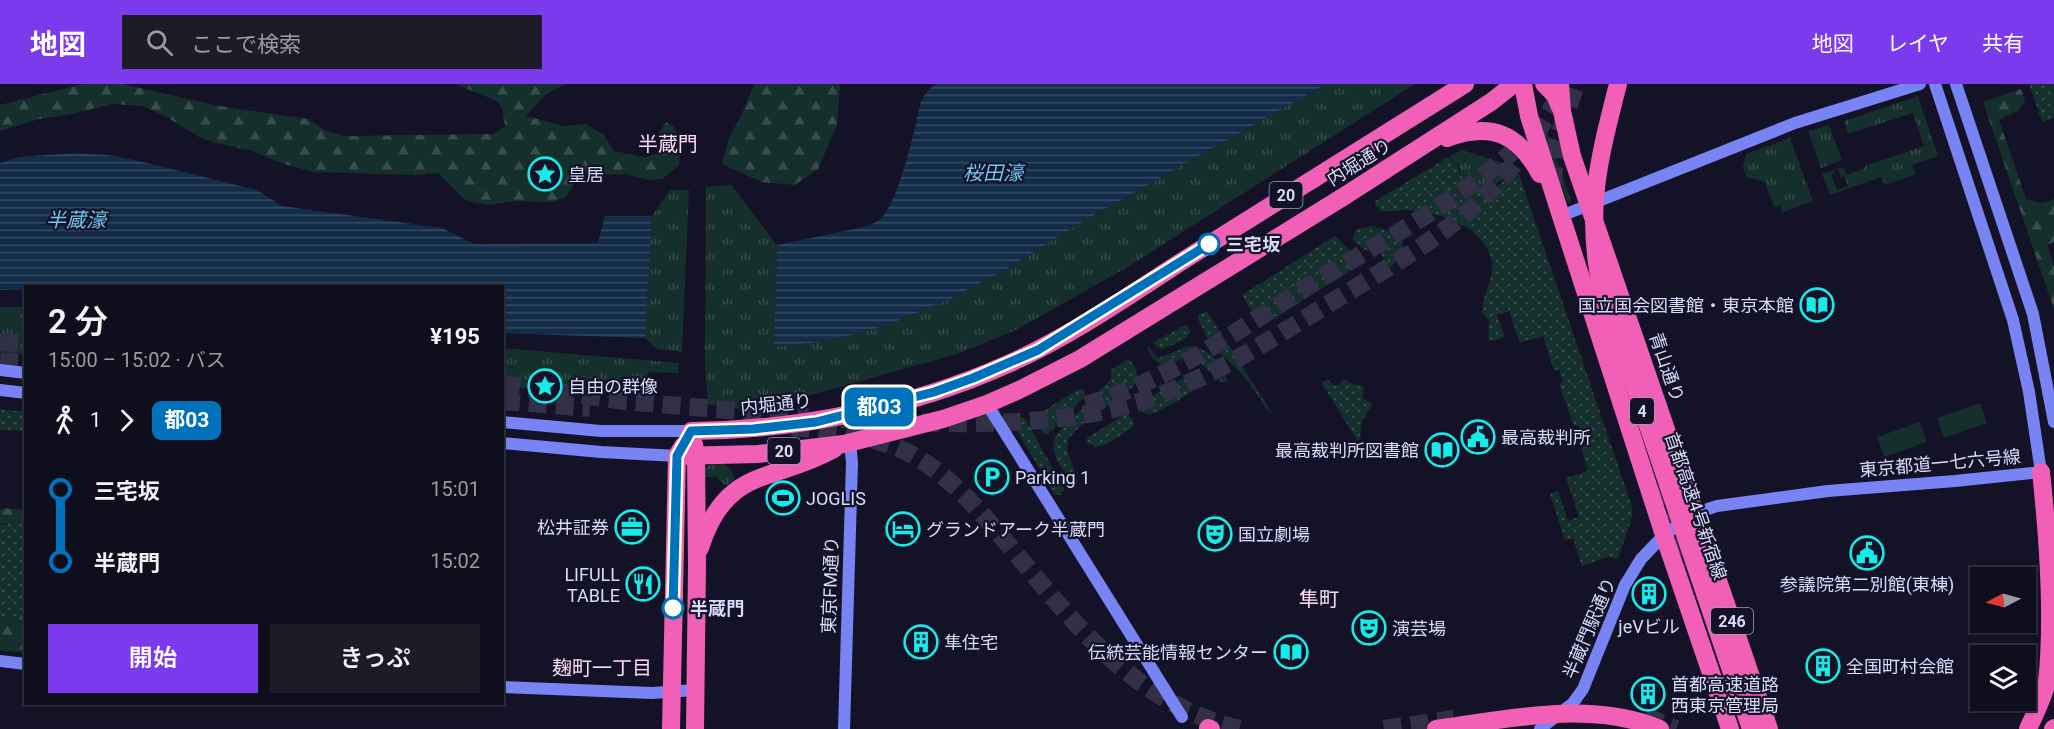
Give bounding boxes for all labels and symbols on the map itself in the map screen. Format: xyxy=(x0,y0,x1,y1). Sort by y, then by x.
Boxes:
district label: 半蔵門 xyxy=(638,132,698,156)
street label: 内堀通り xyxy=(1323,134,1395,190)
place icon: 皇居 xyxy=(527,156,563,192)
water label: 桜田濠 xyxy=(963,161,1026,185)
place label: 皇居 xyxy=(568,164,604,185)
road number: 20 xyxy=(1270,182,1302,208)
water label: 半蔵濠 xyxy=(46,208,109,232)
marker: 三宅坂 xyxy=(1198,233,1220,255)
place label: 三宅坂 xyxy=(1226,234,1281,255)
library icon: 国立国会図書館・東京本館 xyxy=(1799,287,1835,323)
place label: 国立国会図書館・東京本館 xyxy=(1578,295,1794,316)
street label: 青山通り xyxy=(1645,330,1689,404)
place icon: 自由の群像 xyxy=(527,368,563,404)
place label: 自由の群像 xyxy=(568,376,658,397)
line badge: 都03 xyxy=(844,388,914,426)
street label: 内堀通り xyxy=(739,390,813,418)
road number: 4 xyxy=(1630,398,1654,424)
public building icon: 最高裁判所 xyxy=(1460,419,1496,455)
place label: 最高裁判所 xyxy=(1501,427,1591,448)
street label: 首都高速4号新宿線 xyxy=(1661,430,1731,582)
library icon: 最高裁判所図書館 xyxy=(1424,432,1460,468)
road number: 20 xyxy=(768,438,800,464)
place label: 最高裁判所図書館 xyxy=(1275,440,1419,461)
street label: 東京都道一七六号線 xyxy=(1858,445,2022,481)
parking icon: Parking 1 xyxy=(974,459,1010,495)
place label: Parking 1 xyxy=(1015,467,1090,488)
sports icon: JOGLIS xyxy=(765,480,801,516)
place label: JOGLIS xyxy=(806,488,866,509)
office icon: 松井証券 xyxy=(614,509,650,545)
hotel icon: グランドアーク半蔵門 xyxy=(885,511,921,547)
theatre icon: 国立劇場 xyxy=(1197,516,1233,552)
place label: 松井証券 xyxy=(537,517,609,538)
place label: グランドアーク半蔵門 xyxy=(926,519,1105,540)
place label: 国立劇場 xyxy=(1238,524,1310,545)
public building icon: 参議院第二別館(東棟) xyxy=(1849,535,1885,571)
street label: 東京FM通り xyxy=(818,536,842,634)
place label: LIFULL TABLE xyxy=(564,564,620,606)
restaurant icon: LIFULL TABLE xyxy=(625,566,661,602)
north arrow xyxy=(1970,567,2036,633)
street label: 半蔵門駅通り xyxy=(1558,574,1620,682)
place label: 参議院第二別館(東棟) xyxy=(1780,574,1954,596)
building icon: jeVビル xyxy=(1631,576,1667,612)
district label: 隼町 xyxy=(1299,587,1339,611)
marker: 半蔵門 xyxy=(662,597,684,619)
place label: 半蔵門 xyxy=(690,598,744,619)
road number: 246 xyxy=(1711,608,1753,634)
theatre icon: 演芸場 xyxy=(1351,610,1387,646)
place label: jeVビル xyxy=(1617,616,1680,637)
place label: 演芸場 xyxy=(1392,618,1446,639)
building icon: 隼住宅 xyxy=(903,624,939,660)
place label: 隼住宅 xyxy=(944,632,998,653)
library icon: 伝統芸能情報センター xyxy=(1273,634,1309,670)
place label: 伝統芸能情報センター xyxy=(1088,642,1268,663)
building icon: 全国町村会館 xyxy=(1805,648,1841,684)
district label: 麹町一丁目 xyxy=(552,656,652,680)
place label: 全国町村会館 xyxy=(1846,656,1954,677)
place label: 首都高速道路 西東京管理局 xyxy=(1671,674,1779,716)
building icon: 首都高速道路 西東京管理局 xyxy=(1630,676,1666,712)

